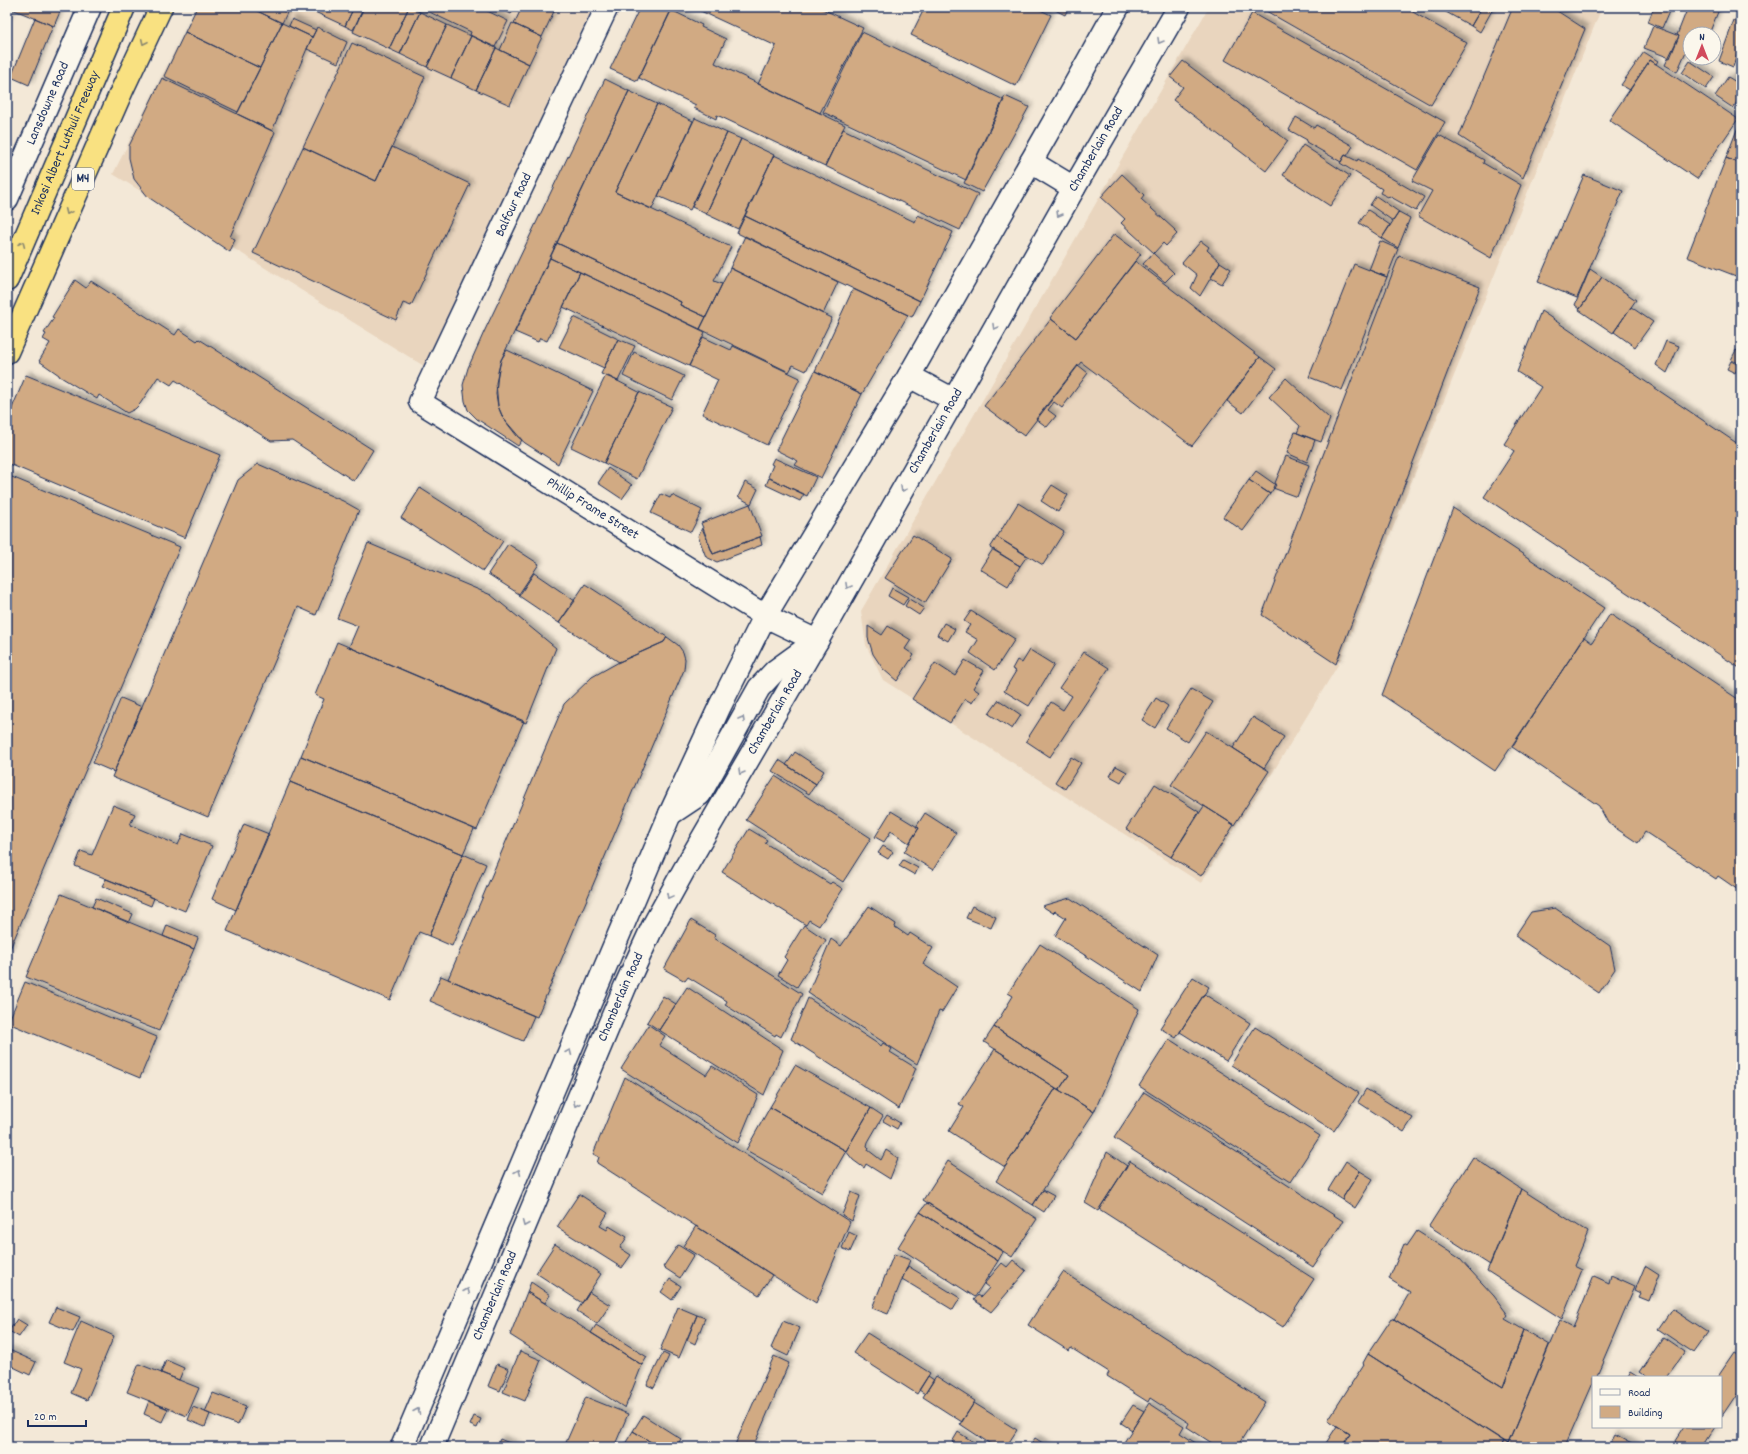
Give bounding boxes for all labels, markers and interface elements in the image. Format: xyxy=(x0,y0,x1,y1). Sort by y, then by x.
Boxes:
north arrow xyxy=(1682,26,1722,66)
text: N xyxy=(1699,30,1705,46)
one-way arrow xyxy=(1157,37,1164,44)
one-way arrow xyxy=(141,38,149,46)
street label: Lansdowne Road xyxy=(22,59,75,148)
street label: Inkosi Albert Luthuli Freeway xyxy=(26,68,106,218)
street label: Chamberlain Road xyxy=(1064,103,1129,196)
road number: M4 xyxy=(72,168,94,190)
street label: Balfour Road xyxy=(491,170,537,240)
one-way arrow xyxy=(65,208,73,215)
one-way arrow xyxy=(1057,210,1064,217)
one-way arrow xyxy=(17,241,25,248)
one-way arrow xyxy=(993,323,1000,330)
street label: Chamberlain Road xyxy=(904,385,968,478)
street label: Phillip Frame Street xyxy=(542,473,643,545)
one-way arrow xyxy=(901,485,908,492)
one-way arrow xyxy=(846,582,853,589)
street label: Chamberlain Road xyxy=(743,666,808,759)
one-way arrow xyxy=(738,715,745,723)
one-way arrow xyxy=(738,768,745,775)
one-way arrow xyxy=(667,892,674,900)
street label: Chamberlain Road xyxy=(593,949,649,1045)
one-way arrow xyxy=(564,1048,572,1055)
one-way arrow xyxy=(572,1101,580,1108)
one-way arrow xyxy=(513,1168,521,1176)
one-way arrow xyxy=(522,1221,530,1228)
street label: Chamberlain Road xyxy=(468,1248,523,1344)
one-way arrow xyxy=(463,1288,471,1295)
legend xyxy=(1592,1376,1722,1428)
text: Road xyxy=(1628,1385,1650,1402)
scale bar xyxy=(28,1402,86,1428)
text: Building xyxy=(1628,1405,1663,1422)
one-way arrow xyxy=(412,1408,420,1415)
text: 20 m xyxy=(34,1409,57,1426)

